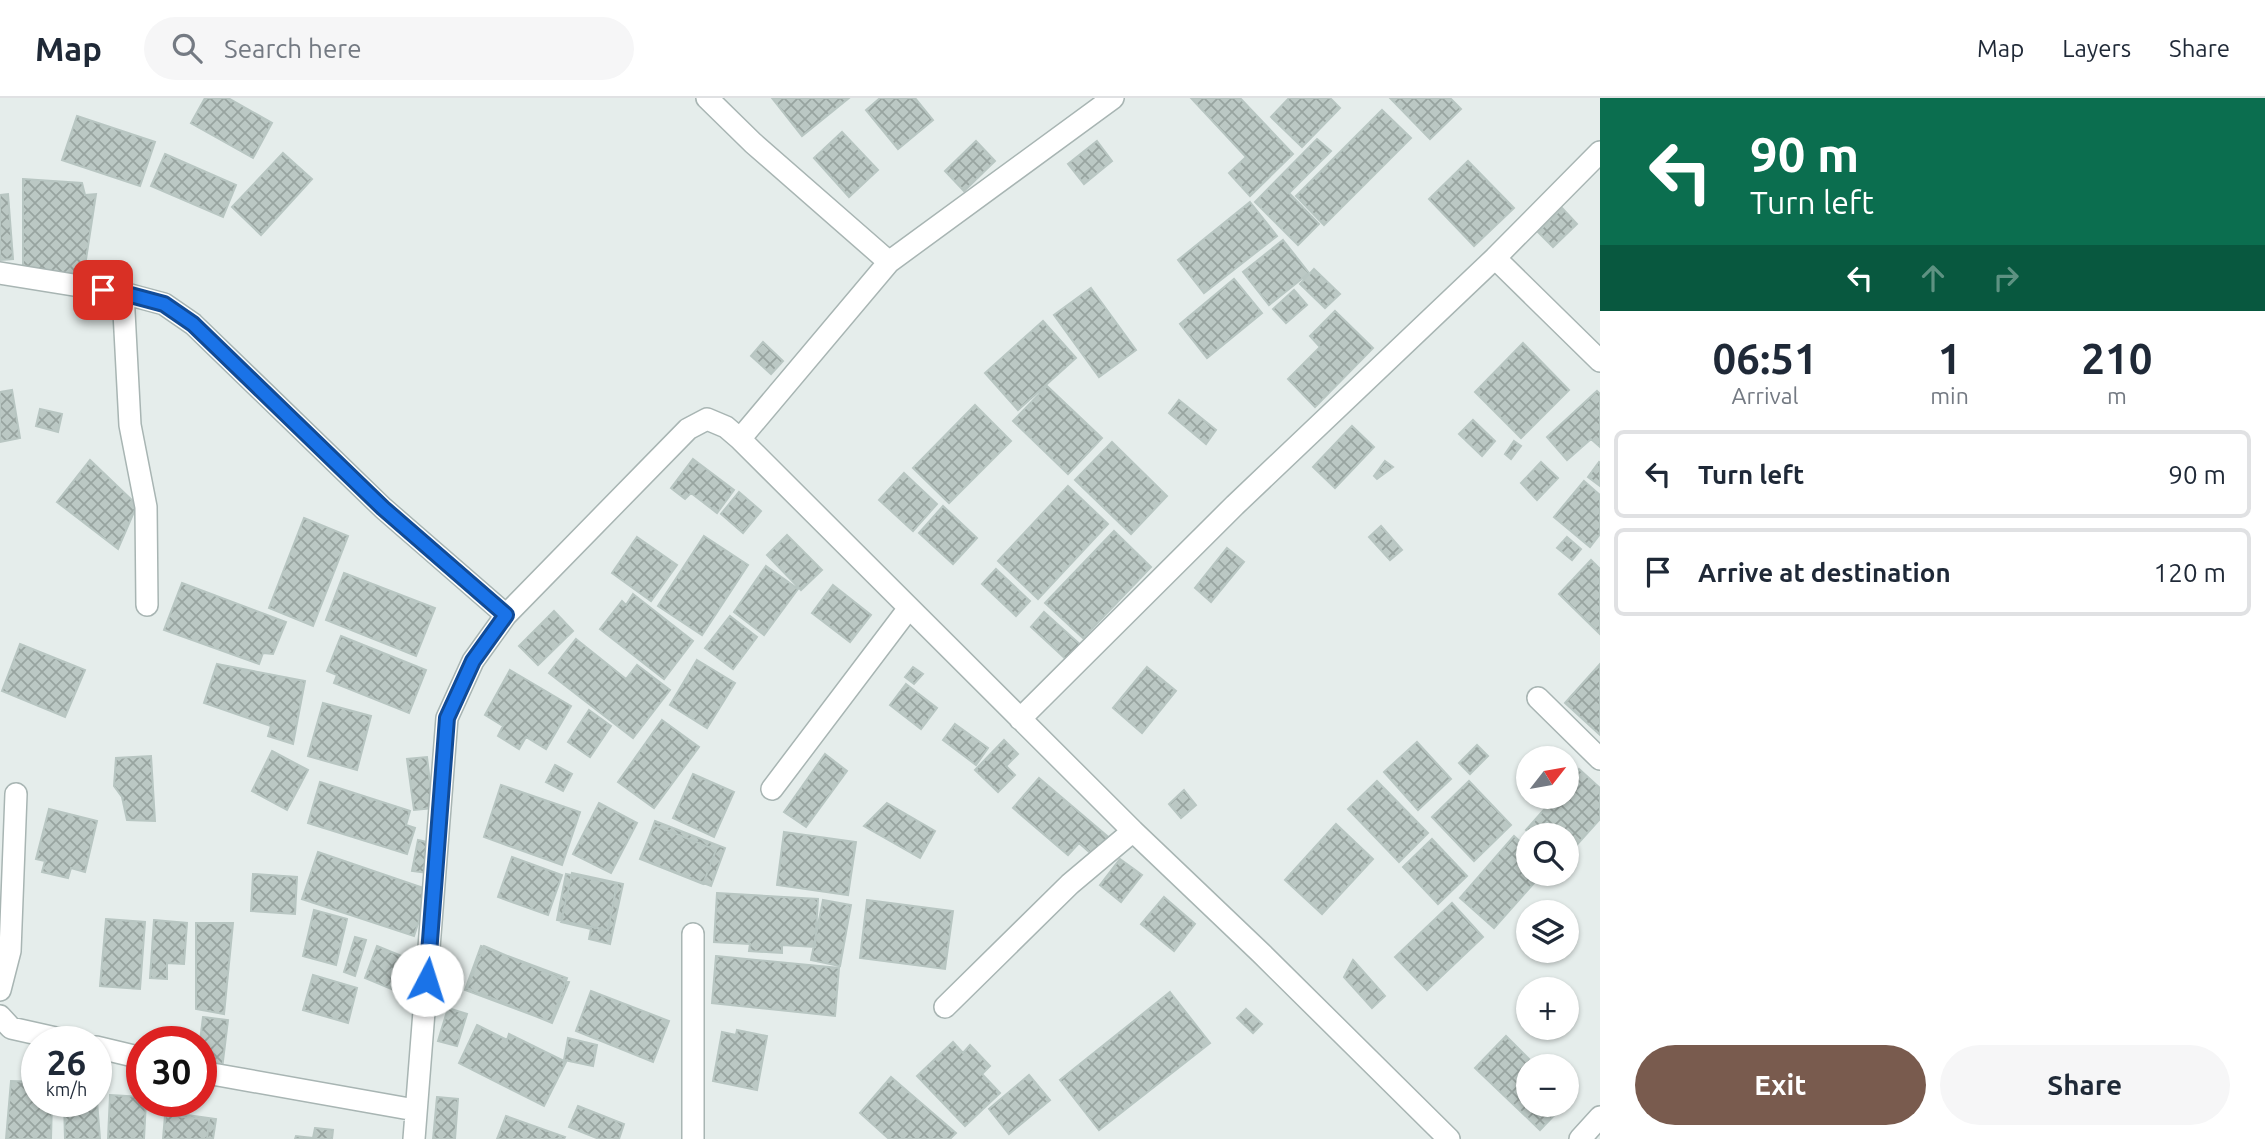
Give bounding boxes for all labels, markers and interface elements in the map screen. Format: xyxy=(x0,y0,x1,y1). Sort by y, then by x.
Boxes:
search box xyxy=(144,17,634,80)
icon: search xyxy=(168,29,206,67)
text: Map xyxy=(35,30,102,67)
text: Search here xyxy=(224,34,362,63)
text: Map xyxy=(1977,35,2024,62)
text: Layers xyxy=(2062,35,2131,62)
text: Share xyxy=(2169,35,2230,62)
icon: left xyxy=(1635,126,1726,217)
text: 90 m xyxy=(1750,126,1859,181)
text: Turn left xyxy=(1750,184,1874,220)
icon: left xyxy=(1841,259,1879,297)
icon: ahead xyxy=(1914,259,1952,297)
icon: right xyxy=(1987,259,2025,297)
pin xyxy=(73,260,133,320)
icon: arrive xyxy=(84,271,122,309)
text: 06:51 xyxy=(1713,335,1818,382)
text: 1 xyxy=(1938,335,1961,382)
text: 210 xyxy=(2081,335,2152,382)
text: Arrival xyxy=(1732,383,1799,408)
text: min xyxy=(1930,383,1969,408)
text: m xyxy=(2107,383,2127,408)
icon: left xyxy=(1639,455,1677,493)
text: Turn left xyxy=(1698,460,1804,489)
text: 90 m xyxy=(2168,460,2226,489)
icon: arrive xyxy=(1639,553,1677,591)
text: Arrive at destination xyxy=(1698,558,1951,587)
text: 120 m xyxy=(2154,558,2226,587)
north arrow xyxy=(1516,746,1578,808)
map controls xyxy=(1516,746,1579,1117)
button: search xyxy=(1516,823,1579,886)
button: layers xyxy=(1516,900,1579,963)
position arrow xyxy=(390,943,464,1017)
button: + xyxy=(1516,977,1579,1040)
speed limit sign: 30 xyxy=(126,1026,217,1117)
text: 26 xyxy=(47,1042,86,1082)
button: Exit xyxy=(1635,1045,1926,1125)
button: Share xyxy=(1940,1045,2230,1125)
button: − xyxy=(1516,1054,1579,1117)
text: km/h xyxy=(46,1079,87,1099)

